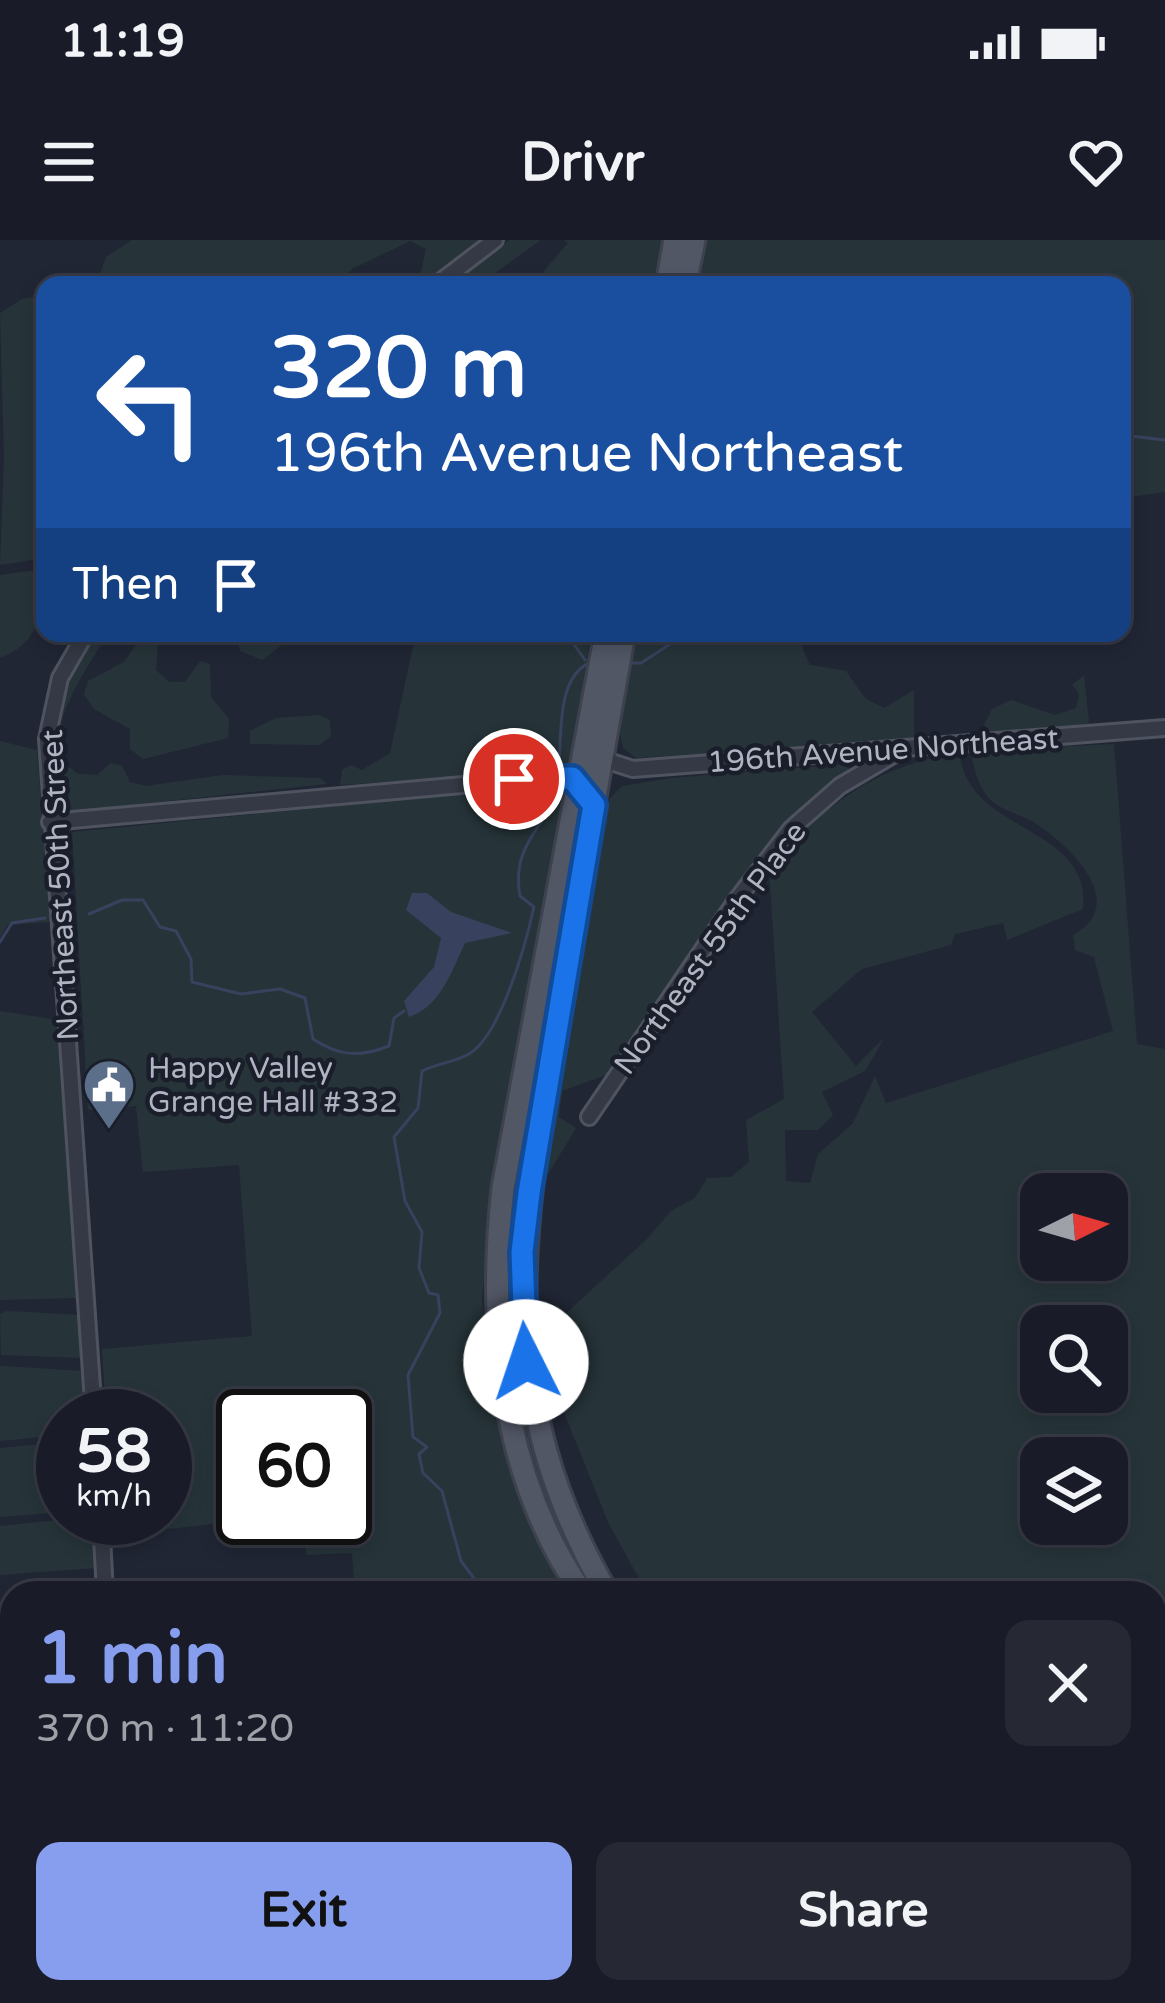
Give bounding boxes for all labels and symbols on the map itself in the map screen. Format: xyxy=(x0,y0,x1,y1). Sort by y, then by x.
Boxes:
street label: 196th Avenue Northeast xyxy=(706,720,1060,781)
street label: Northeast 50th Street xyxy=(34,728,87,1041)
pin xyxy=(463,728,565,830)
street label: Northeast 55th Place xyxy=(606,815,814,1082)
place label: Happy Valley Grange Hall #332 xyxy=(148,1050,398,1121)
public building icon: Happy Valley Grange Hall #332 xyxy=(81,1057,137,1131)
north arrow xyxy=(1020,1173,1128,1281)
position arrow xyxy=(463,1299,589,1425)
speed limit sign: 60 xyxy=(216,1389,372,1545)

